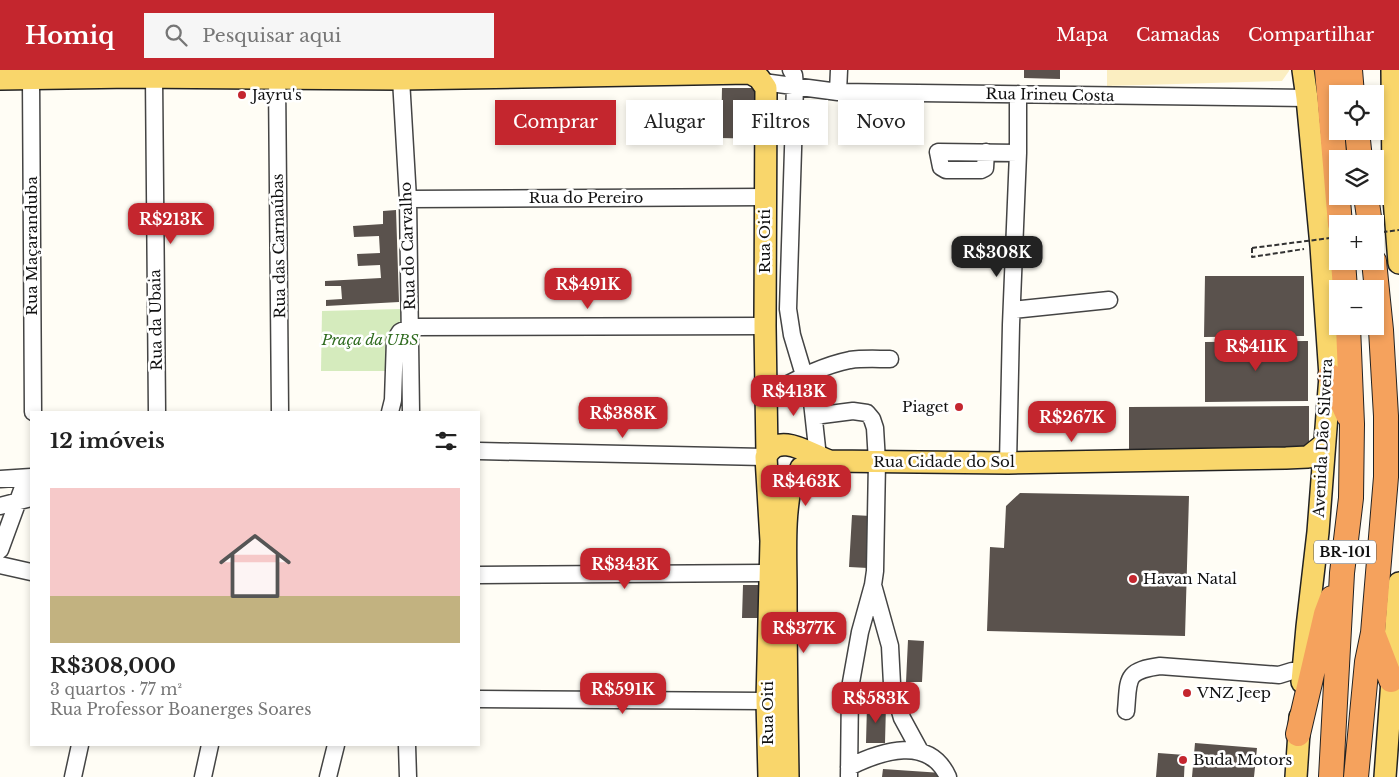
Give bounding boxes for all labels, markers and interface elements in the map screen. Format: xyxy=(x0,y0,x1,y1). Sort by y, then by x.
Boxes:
search box xyxy=(144,13,494,58)
text: Homiq xyxy=(25,21,114,50)
icon: search xyxy=(162,21,190,49)
text: Pesquisar aqui xyxy=(202,24,341,47)
text: Mapa xyxy=(1056,24,1108,46)
text: Camadas xyxy=(1136,24,1220,46)
text: Compartilhar xyxy=(1248,24,1374,46)
street label: Rua Irineu Costa xyxy=(985,84,1115,105)
place label: Jayru's xyxy=(250,85,302,104)
map controls xyxy=(1329,85,1384,335)
button: locate xyxy=(1329,85,1384,140)
marker: Jayru's xyxy=(236,89,248,101)
chip: Comprar xyxy=(495,100,616,145)
chip: Alugar xyxy=(626,100,723,145)
chip: Filtros xyxy=(733,100,828,145)
chip: Novo xyxy=(838,100,924,145)
button: layers xyxy=(1329,150,1384,205)
street label: Rua das Carnaúbas xyxy=(268,173,289,319)
street label: Rua Maçaranduba xyxy=(22,176,41,316)
street label: Rua do Carvalho xyxy=(396,181,419,310)
street label: Rua do Pereiro xyxy=(529,188,643,207)
pin: R$213K xyxy=(130,202,212,245)
text: R$213K xyxy=(139,209,203,229)
street label: Rua Oiti xyxy=(755,209,774,273)
button: + xyxy=(1329,215,1384,270)
pin: R$308K xyxy=(956,236,1038,278)
text: R$308K xyxy=(963,242,1031,262)
street label: Rua da Ubaia xyxy=(145,268,166,371)
pin: R$491K xyxy=(547,268,629,310)
text: R$491K xyxy=(556,274,620,294)
button: − xyxy=(1329,280,1384,335)
park label: Praça da UBS xyxy=(320,330,419,349)
pin: R$411K xyxy=(1215,330,1297,372)
text: R$411K xyxy=(1225,336,1287,356)
street label: Avenida Dão Silveira xyxy=(1309,357,1336,519)
pin: R$413K xyxy=(753,374,835,417)
text: R$413K xyxy=(762,381,826,401)
pin: R$388K xyxy=(582,396,664,439)
place label: Piaget xyxy=(902,397,949,416)
pin: R$267K xyxy=(1031,400,1113,443)
marker: Piaget xyxy=(953,401,965,413)
text: R$388K xyxy=(589,403,657,423)
text: R$267K xyxy=(1039,407,1105,427)
icon: filters xyxy=(432,427,460,455)
text: 12 imóveis xyxy=(50,428,165,454)
street label: Rua Cidade do Sol xyxy=(873,452,1015,471)
pin: R$463K xyxy=(765,464,847,507)
text: R$463K xyxy=(772,471,840,491)
icon: home xyxy=(210,521,300,611)
road number: BR-101 xyxy=(1314,541,1376,564)
pin: R$343K xyxy=(584,548,666,590)
text: R$343K xyxy=(591,554,659,574)
place label: Havan Natal xyxy=(1143,569,1237,588)
marker: Havan Natal xyxy=(1127,573,1139,585)
pin: R$377K xyxy=(763,612,845,654)
text: R$377K xyxy=(772,618,836,638)
text: R$308,000 xyxy=(50,653,176,679)
pin: R$591K xyxy=(582,672,664,715)
text: 3 quartos · 77 m² xyxy=(50,679,182,699)
text: R$591K xyxy=(591,679,655,699)
street label: Rua Oiti xyxy=(758,681,777,745)
pin: R$583K xyxy=(835,682,917,724)
place label: VNZ Jeep xyxy=(1196,683,1271,702)
marker: VNZ Jeep xyxy=(1181,687,1193,699)
text: R$583K xyxy=(843,688,909,708)
text: Rua Professor Boanerges Soares xyxy=(50,699,311,719)
place label: Buda Motors xyxy=(1193,750,1292,769)
marker: Buda Motors xyxy=(1177,754,1189,766)

